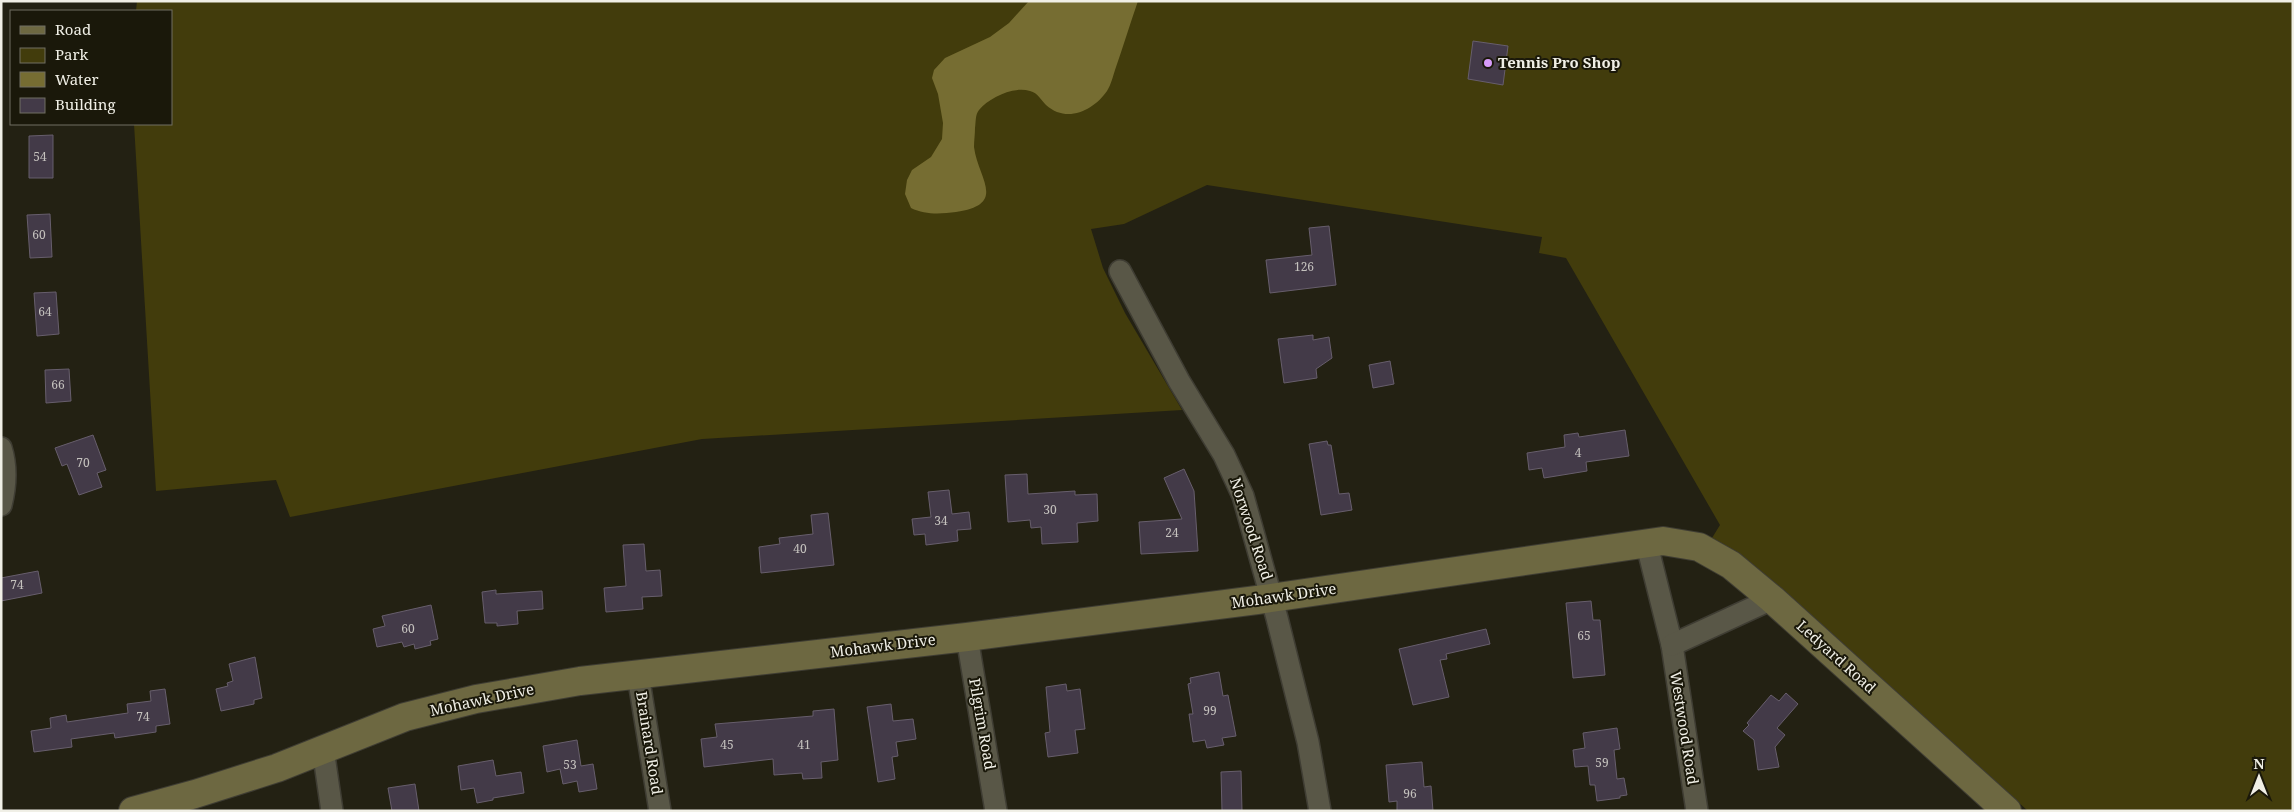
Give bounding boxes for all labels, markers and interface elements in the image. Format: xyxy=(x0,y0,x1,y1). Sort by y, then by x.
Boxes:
legend xyxy=(10,10,172,125)
text: Road xyxy=(55,19,91,39)
text: Park xyxy=(55,44,89,64)
place label: Tennis Pro Shop xyxy=(1498,52,1620,72)
marker: Tennis Pro Shop xyxy=(1482,57,1494,69)
text: Water xyxy=(55,69,98,89)
text: Building xyxy=(55,94,116,114)
house number: 54 xyxy=(33,148,47,165)
house number: 60 xyxy=(32,226,46,243)
house number: 126 xyxy=(1294,258,1314,275)
house number: 64 xyxy=(38,303,52,320)
house number: 66 xyxy=(51,376,65,393)
house number: 4 xyxy=(1575,444,1582,461)
house number: 70 xyxy=(76,454,90,471)
street label: Norwood Road xyxy=(1226,475,1278,583)
house number: 30 xyxy=(1043,501,1057,518)
house number: 34 xyxy=(934,512,948,529)
house number: 24 xyxy=(1165,524,1179,541)
house number: 40 xyxy=(793,540,807,557)
house number: 74 xyxy=(10,576,24,593)
street label: Mohawk Drive xyxy=(1230,578,1338,612)
street label: Ledyard Road xyxy=(1793,615,1880,697)
house number: 60 xyxy=(401,620,415,637)
house number: 65 xyxy=(1577,627,1591,644)
street label: Mohawk Drive xyxy=(829,629,937,661)
street label: Westwood Road xyxy=(1666,670,1704,786)
street label: Pilgrim Road xyxy=(965,676,1001,771)
street label: Mohawk Drive xyxy=(428,678,536,720)
street label: Brainard Road xyxy=(632,690,668,796)
house number: 99 xyxy=(1203,702,1217,719)
house number: 74 xyxy=(136,708,150,725)
house number: 45 xyxy=(720,736,734,753)
house number: 41 xyxy=(797,736,811,753)
north arrow xyxy=(2234,752,2284,802)
house number: 59 xyxy=(1595,754,1609,771)
text: N xyxy=(2253,754,2265,773)
house number: 53 xyxy=(563,756,577,773)
house number: 96 xyxy=(1403,785,1417,802)

